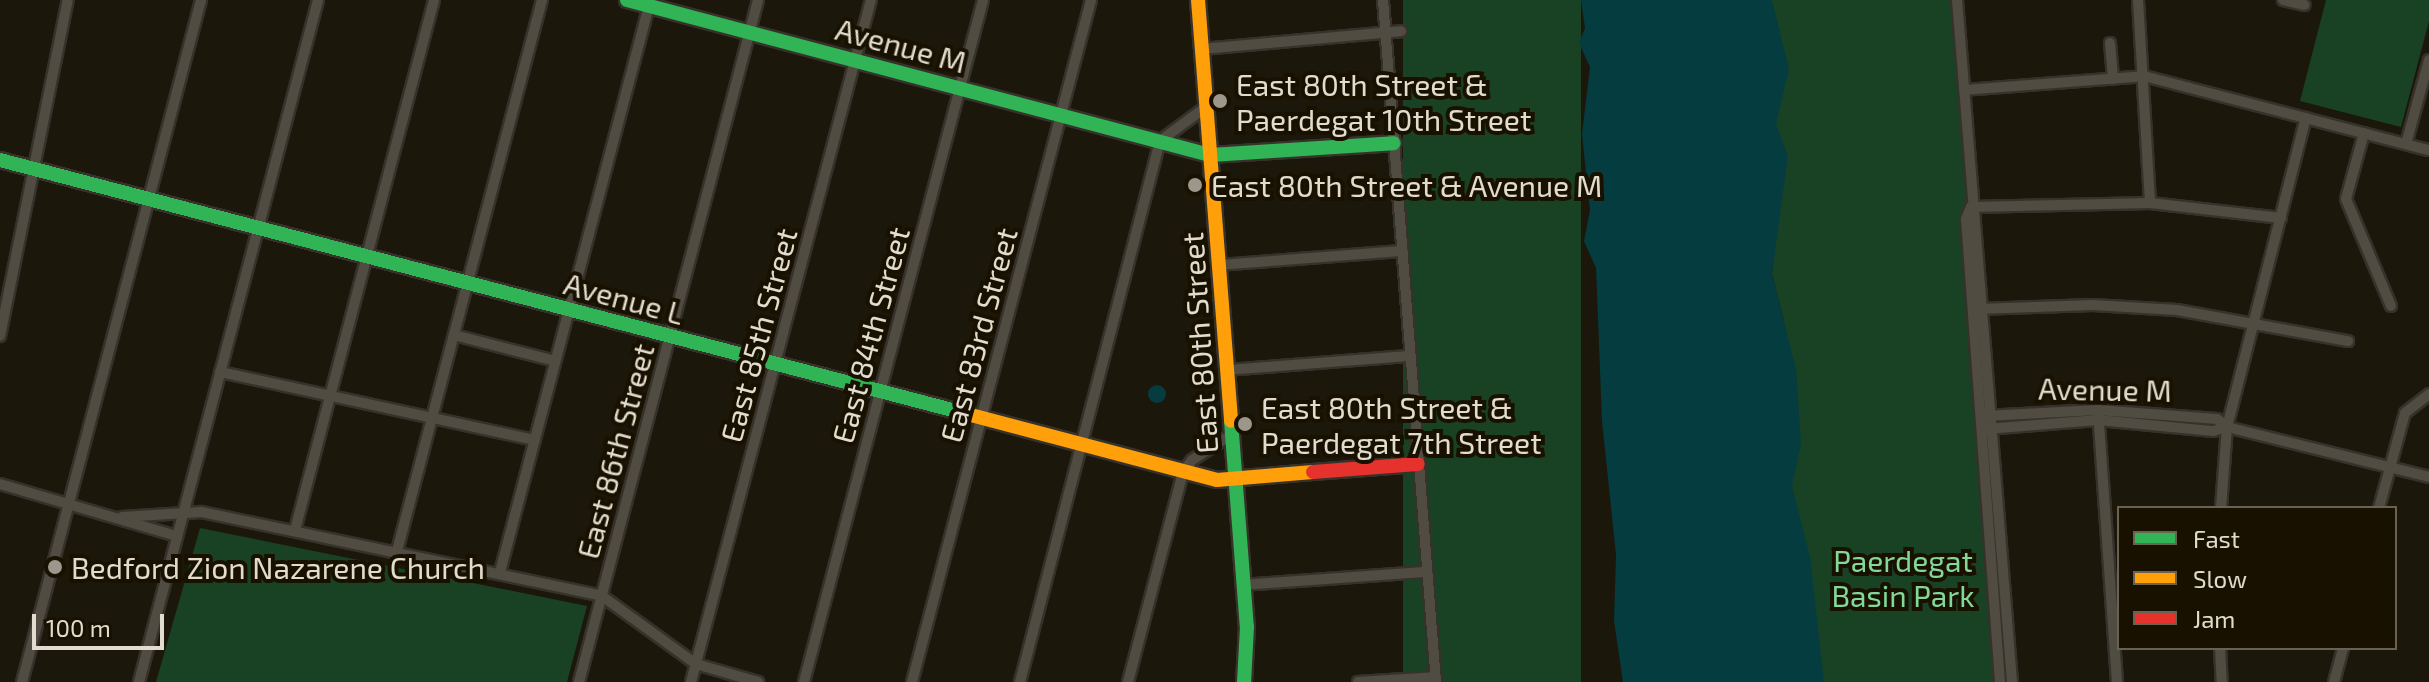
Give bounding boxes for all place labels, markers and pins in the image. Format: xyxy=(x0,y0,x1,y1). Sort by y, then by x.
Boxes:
place label: East 80th Street & Paerdegat 10th Street xyxy=(1236,66,1531,136)
marker: East 80th Street & Paerdegat 10th Street xyxy=(1211,92,1229,110)
place label: East 80th Street & Avenue M xyxy=(1211,167,1603,203)
marker: East 80th Street & Avenue M xyxy=(1186,176,1204,194)
place label: East 80th Street & Paerdegat 7th Street xyxy=(1261,389,1542,460)
marker: East 80th Street & Paerdegat 7th Street xyxy=(1236,415,1254,433)
place label: Bedford Zion Nazarene Church xyxy=(71,549,485,585)
marker: Bedford Zion Nazarene Church xyxy=(46,558,64,576)

